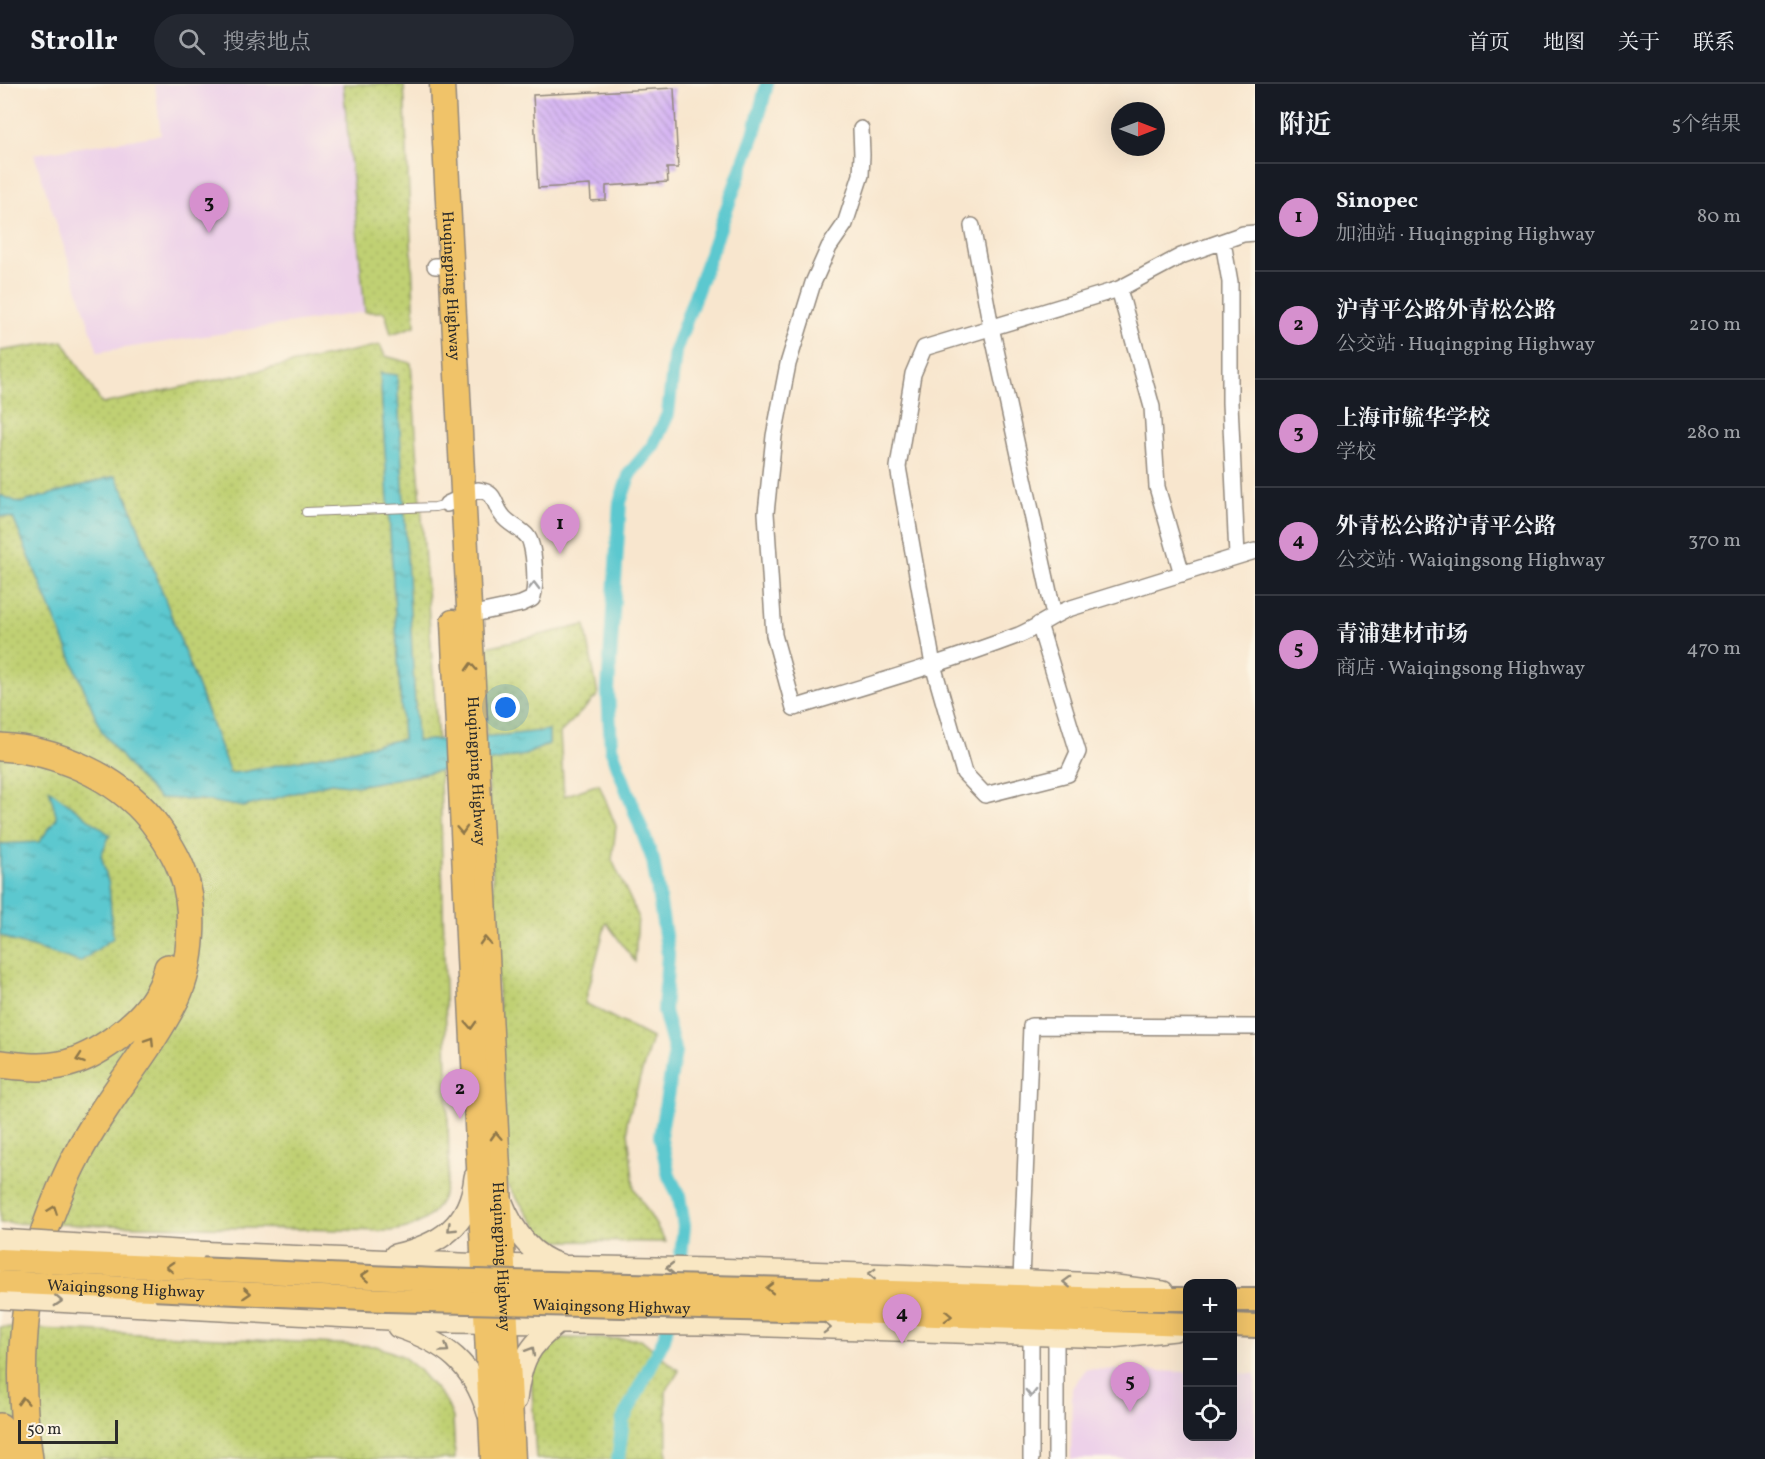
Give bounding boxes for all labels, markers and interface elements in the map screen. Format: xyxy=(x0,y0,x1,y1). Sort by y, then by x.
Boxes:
search box xyxy=(154,14,574,68)
text: Strollr xyxy=(30,22,118,61)
icon: search xyxy=(175,25,208,58)
text: 搜索地点 xyxy=(223,28,311,59)
text: 首页 xyxy=(1468,29,1510,58)
text: 地图 xyxy=(1543,29,1585,58)
text: 关于 xyxy=(1618,29,1660,58)
text: 联系 xyxy=(1693,29,1735,58)
north arrow xyxy=(1111,102,1165,156)
text: 附近 xyxy=(1279,108,1331,144)
text: 5个结果 xyxy=(1671,111,1741,139)
pin: 3 xyxy=(190,184,228,233)
text: Sinopec xyxy=(1336,186,1418,217)
text: 1 xyxy=(1294,203,1303,231)
text: 80 m xyxy=(1697,203,1741,231)
street label: Huqingping Highway xyxy=(436,210,465,362)
text: 加油站 · Huqingping Highway xyxy=(1336,221,1595,249)
text: 沪青平公路外青松公路 xyxy=(1336,296,1556,327)
text: 2 xyxy=(1293,311,1304,339)
text: 210 m xyxy=(1689,311,1741,339)
text: 公交站 · Huqingping Highway xyxy=(1336,331,1595,359)
text: 上海市毓华学校 xyxy=(1336,404,1490,435)
text: 3 xyxy=(1293,419,1304,447)
text: 280 m xyxy=(1686,419,1741,447)
text: 学校 xyxy=(1336,439,1376,467)
pin: 1 xyxy=(540,504,580,554)
text: 外青松公路沪青平公路 xyxy=(1336,512,1556,543)
text: 4 xyxy=(1292,527,1305,555)
text: 370 m xyxy=(1688,527,1741,555)
text: 公交站 · Waiqingsong Highway xyxy=(1336,547,1605,575)
one-way arrow xyxy=(528,581,540,590)
text: 青浦建材市场 xyxy=(1336,620,1468,651)
text: 5 xyxy=(1294,635,1303,663)
text: 470 m xyxy=(1686,635,1741,663)
text: 商店 · Waiqingsong Highway xyxy=(1336,655,1585,683)
one-way arrow xyxy=(465,662,478,671)
your location xyxy=(491,693,520,722)
street label: Huqingping Highway xyxy=(461,696,490,847)
one-way arrow xyxy=(456,826,469,835)
one-way arrow xyxy=(479,937,492,946)
one-way arrow xyxy=(465,1020,478,1029)
one-way arrow xyxy=(143,1037,154,1048)
one-way arrow xyxy=(75,1051,86,1064)
pin: 2 xyxy=(440,1070,480,1119)
one-way arrow xyxy=(489,1131,502,1140)
street label: Huqingping Highway xyxy=(486,1181,515,1332)
one-way arrow xyxy=(46,1205,58,1216)
one-way arrow xyxy=(448,1221,459,1232)
one-way arrow xyxy=(166,1261,175,1274)
one-way arrow xyxy=(665,1262,674,1274)
one-way arrow xyxy=(868,1268,877,1280)
one-way arrow xyxy=(361,1270,370,1283)
street label: Waiqingsong Highway xyxy=(46,1275,206,1305)
one-way arrow xyxy=(1062,1276,1071,1289)
map controls xyxy=(1183,1279,1237,1441)
button: + xyxy=(1183,1279,1237,1333)
one-way arrow xyxy=(766,1282,775,1294)
one-way arrow xyxy=(243,1287,252,1300)
one-way arrow xyxy=(54,1294,63,1307)
pin: 4 xyxy=(882,1294,922,1344)
street label: Waiqingsong Highway xyxy=(532,1295,691,1321)
one-way arrow xyxy=(943,1309,952,1322)
one-way arrow xyxy=(823,1322,832,1334)
button: − xyxy=(1183,1333,1237,1387)
one-way arrow xyxy=(438,1342,449,1353)
one-way arrow xyxy=(523,1347,535,1357)
pin: 5 xyxy=(1110,1362,1150,1412)
button: locate xyxy=(1183,1387,1237,1441)
one-way arrow xyxy=(1025,1389,1037,1398)
one-way arrow xyxy=(17,1396,30,1405)
scale bar xyxy=(18,1417,118,1444)
text: 50 m xyxy=(27,1419,61,1441)

